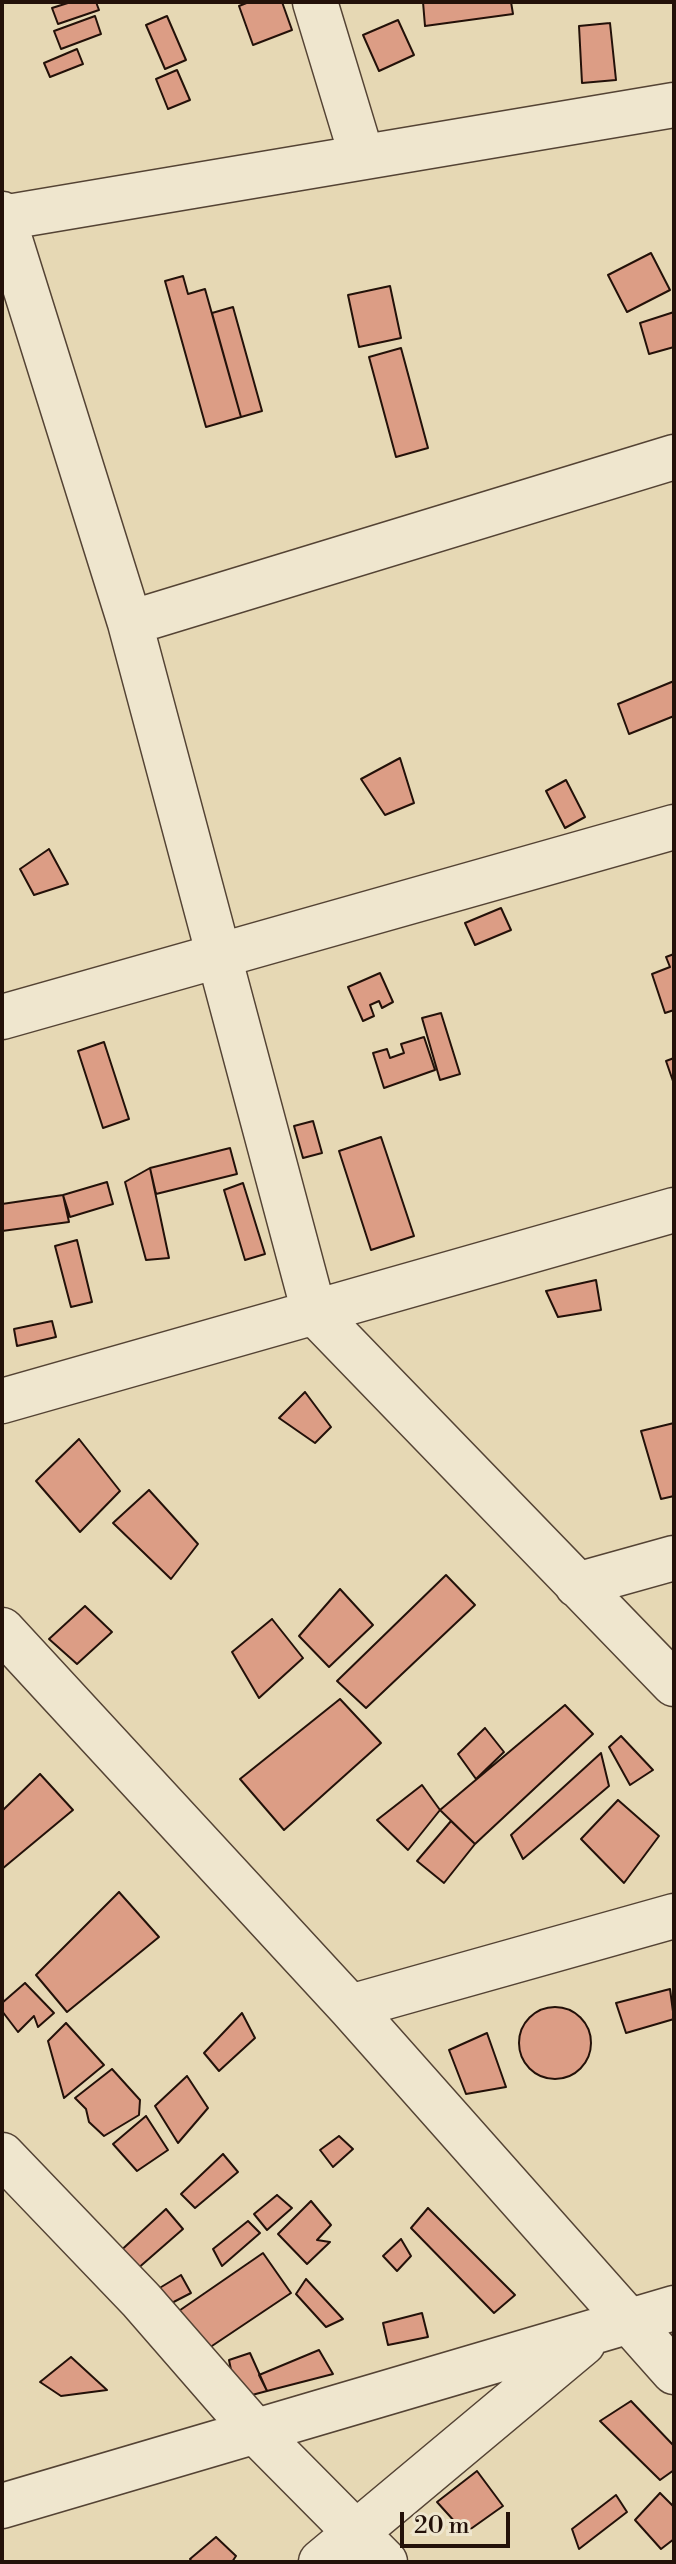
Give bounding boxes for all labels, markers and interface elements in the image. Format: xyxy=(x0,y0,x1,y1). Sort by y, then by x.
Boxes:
scale bar xyxy=(404,2496,514,2546)
text: 20 m xyxy=(414,2511,470,2541)

